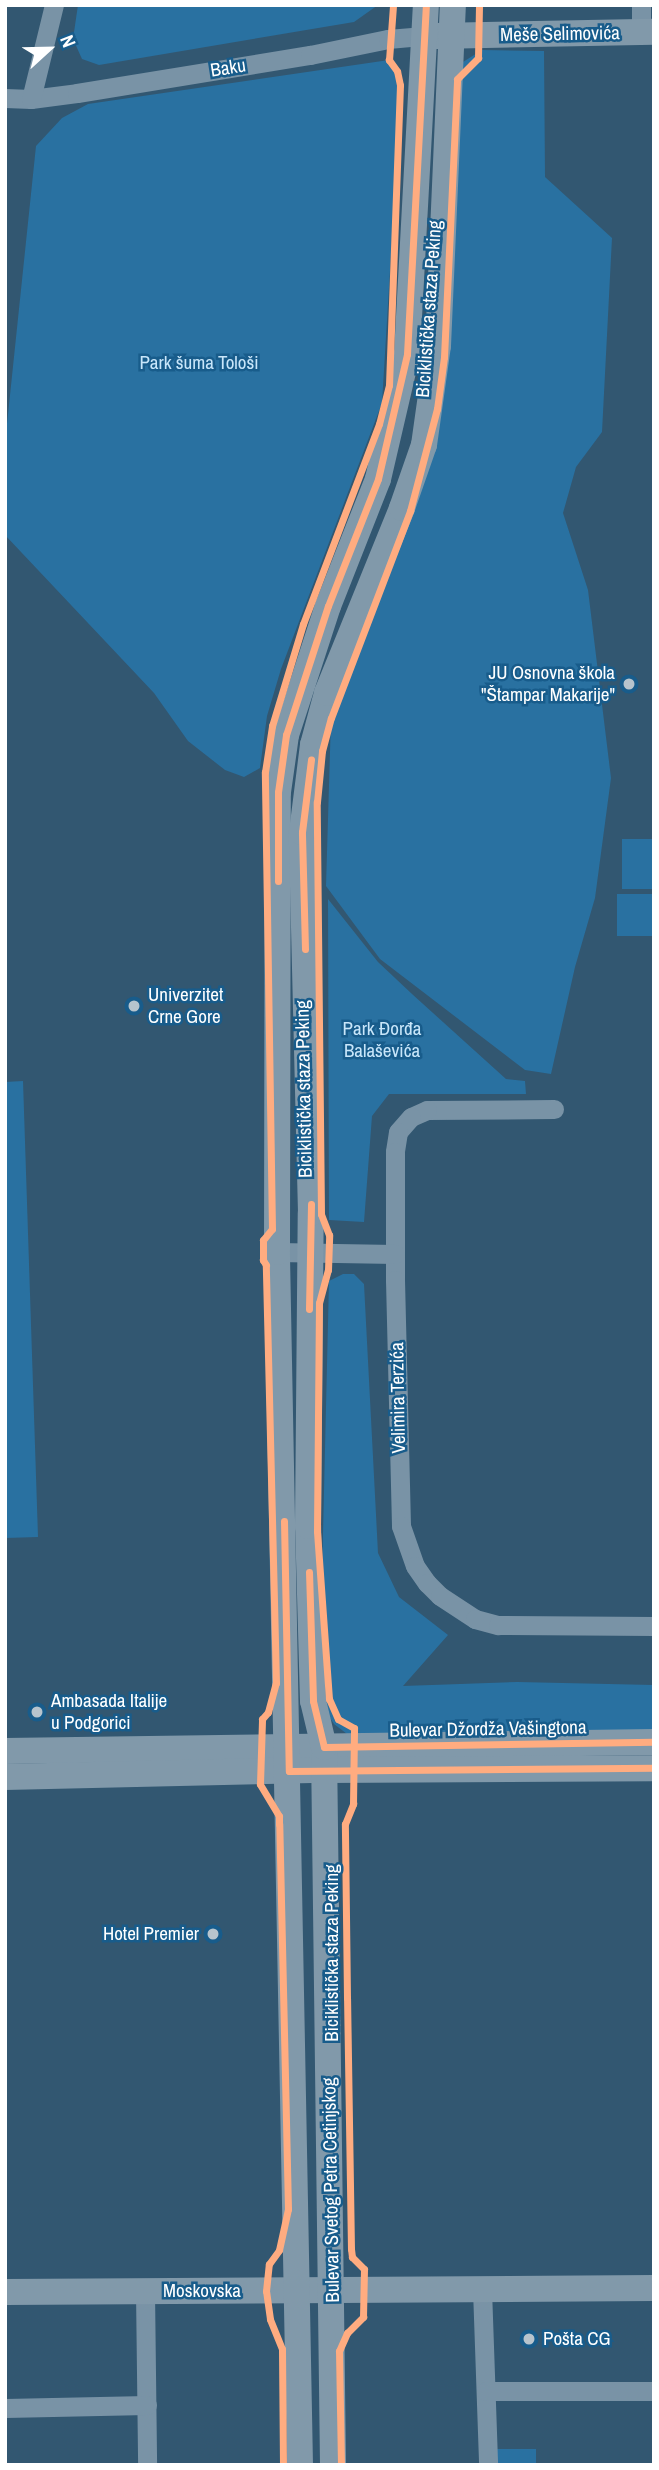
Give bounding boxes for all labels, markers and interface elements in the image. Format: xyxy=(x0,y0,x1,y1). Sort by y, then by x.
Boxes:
north arrow xyxy=(14,14,84,84)
street label: Meše Selimovića xyxy=(500,22,620,46)
text: N xyxy=(54,31,83,51)
street label: Baku xyxy=(209,54,247,82)
street label: Biciklistička staza Peking xyxy=(411,220,447,398)
park label: Park šuma Tološi xyxy=(139,352,259,374)
place label: JU Osnovna škola "Štampar Makarije" xyxy=(481,662,615,706)
marker: JU Osnovna škola "Štampar Makarije" xyxy=(621,676,637,692)
place label: Univerzitet Crne Gore xyxy=(148,984,223,1028)
marker: Univerzitet Crne Gore xyxy=(126,998,142,1014)
street label: Biciklistička staza Peking xyxy=(291,1000,317,1178)
park label: Park Đorđa Balaševića xyxy=(343,1018,421,1062)
street label: Velimira Terzića xyxy=(386,1342,410,1454)
place label: Ambasada Italije u Podgorici xyxy=(51,1690,167,1734)
marker: Ambasada Italije u Podgorici xyxy=(29,1704,45,1720)
street label: Bulevar Džordža Vašingtona xyxy=(389,1716,587,1742)
street label: Biciklistička staza Peking xyxy=(321,1864,343,2042)
place label: Hotel Premier xyxy=(103,1923,199,1945)
marker: Hotel Premier xyxy=(205,1926,221,1942)
street label: Bulevar Svetog Petra Cetinjskog xyxy=(318,2077,344,2303)
street label: Moskovska xyxy=(163,2280,241,2302)
place label: Pošta CG xyxy=(543,2328,611,2350)
marker: Pošta CG xyxy=(521,2331,537,2347)

